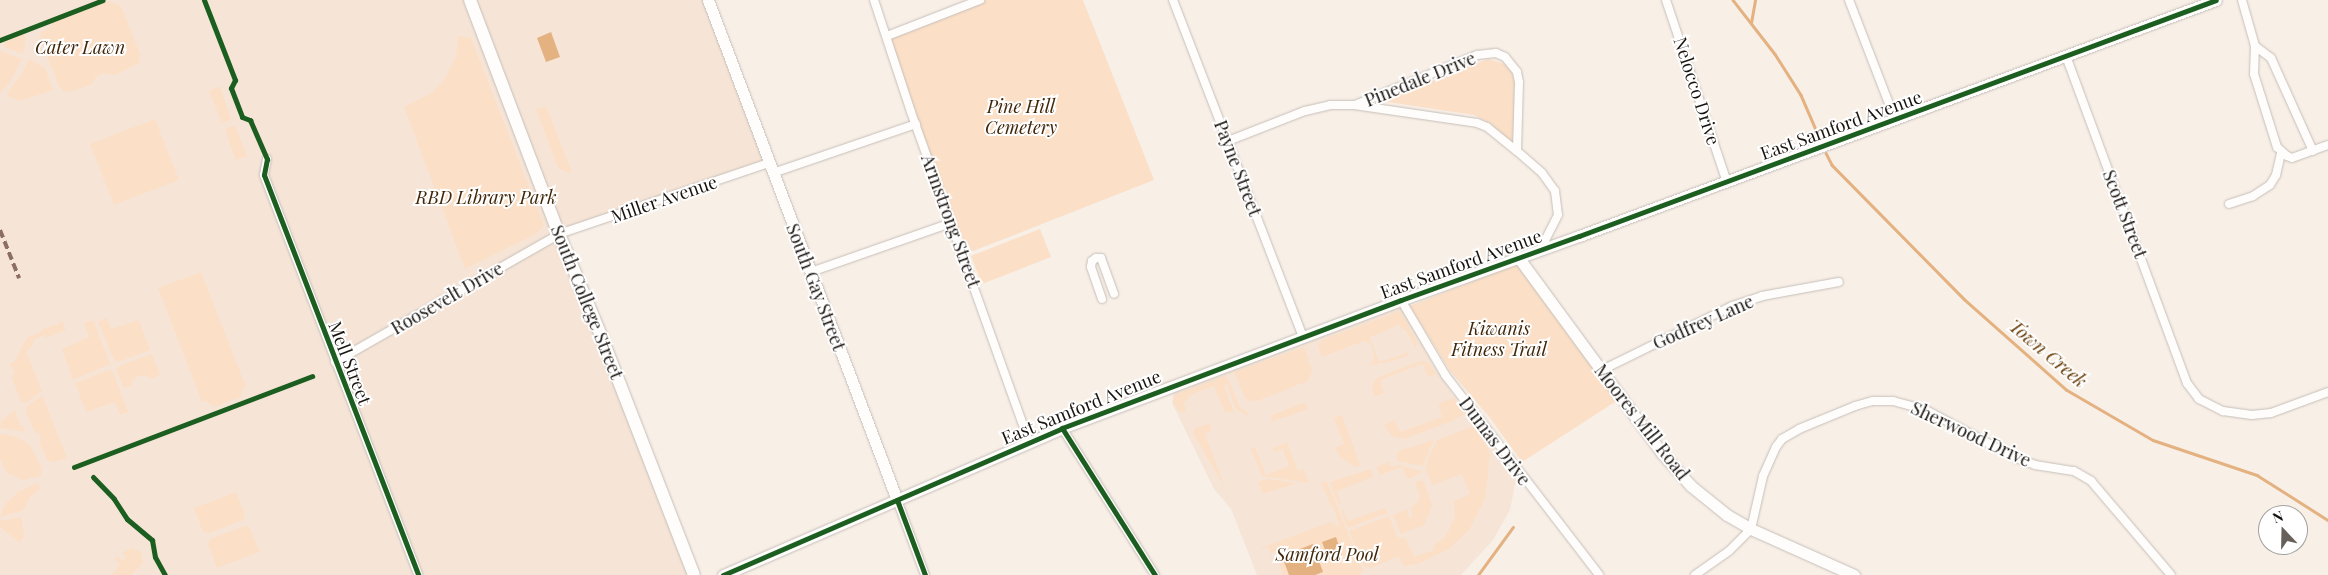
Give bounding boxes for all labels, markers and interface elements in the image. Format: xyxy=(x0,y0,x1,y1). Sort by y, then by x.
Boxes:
street label: Nelocco Drive xyxy=(1669,34,1725,148)
park label: Cater Lawn xyxy=(35,36,125,58)
street label: Pinedale Drive xyxy=(1361,47,1479,111)
street label: East Samford Avenue xyxy=(1757,86,1925,164)
park label: Pine Hill Cemetery xyxy=(985,96,1057,138)
street label: Payne Street xyxy=(1210,117,1266,219)
street label: Armstrong Street xyxy=(917,151,985,291)
street label: Scott Street xyxy=(2098,167,2152,261)
street label: Miller Avenue xyxy=(608,171,720,227)
park label: RBD Library Park xyxy=(416,186,556,208)
street label: South Gay Street xyxy=(782,220,850,354)
street label: South College Street xyxy=(546,222,628,382)
street label: East Samford Avenue xyxy=(1377,225,1545,303)
street label: Roosevelt Drive xyxy=(387,257,507,339)
street label: Godfrey Lane xyxy=(1649,290,1757,354)
water label: Town Creek xyxy=(2004,314,2092,392)
street label: Mell Street xyxy=(324,318,376,408)
park label: Kiwanis Fitness Trail xyxy=(1451,318,1547,360)
street label: Moores Mill Road xyxy=(1590,360,1694,484)
street label: East Samford Avenue xyxy=(998,365,1164,449)
street label: Dumas Drive xyxy=(1455,393,1535,489)
street label: Sherwood Drive xyxy=(1908,397,2034,471)
north arrow xyxy=(2258,505,2308,555)
text: N xyxy=(2270,506,2286,527)
park label: Samford Pool xyxy=(1275,543,1379,565)

